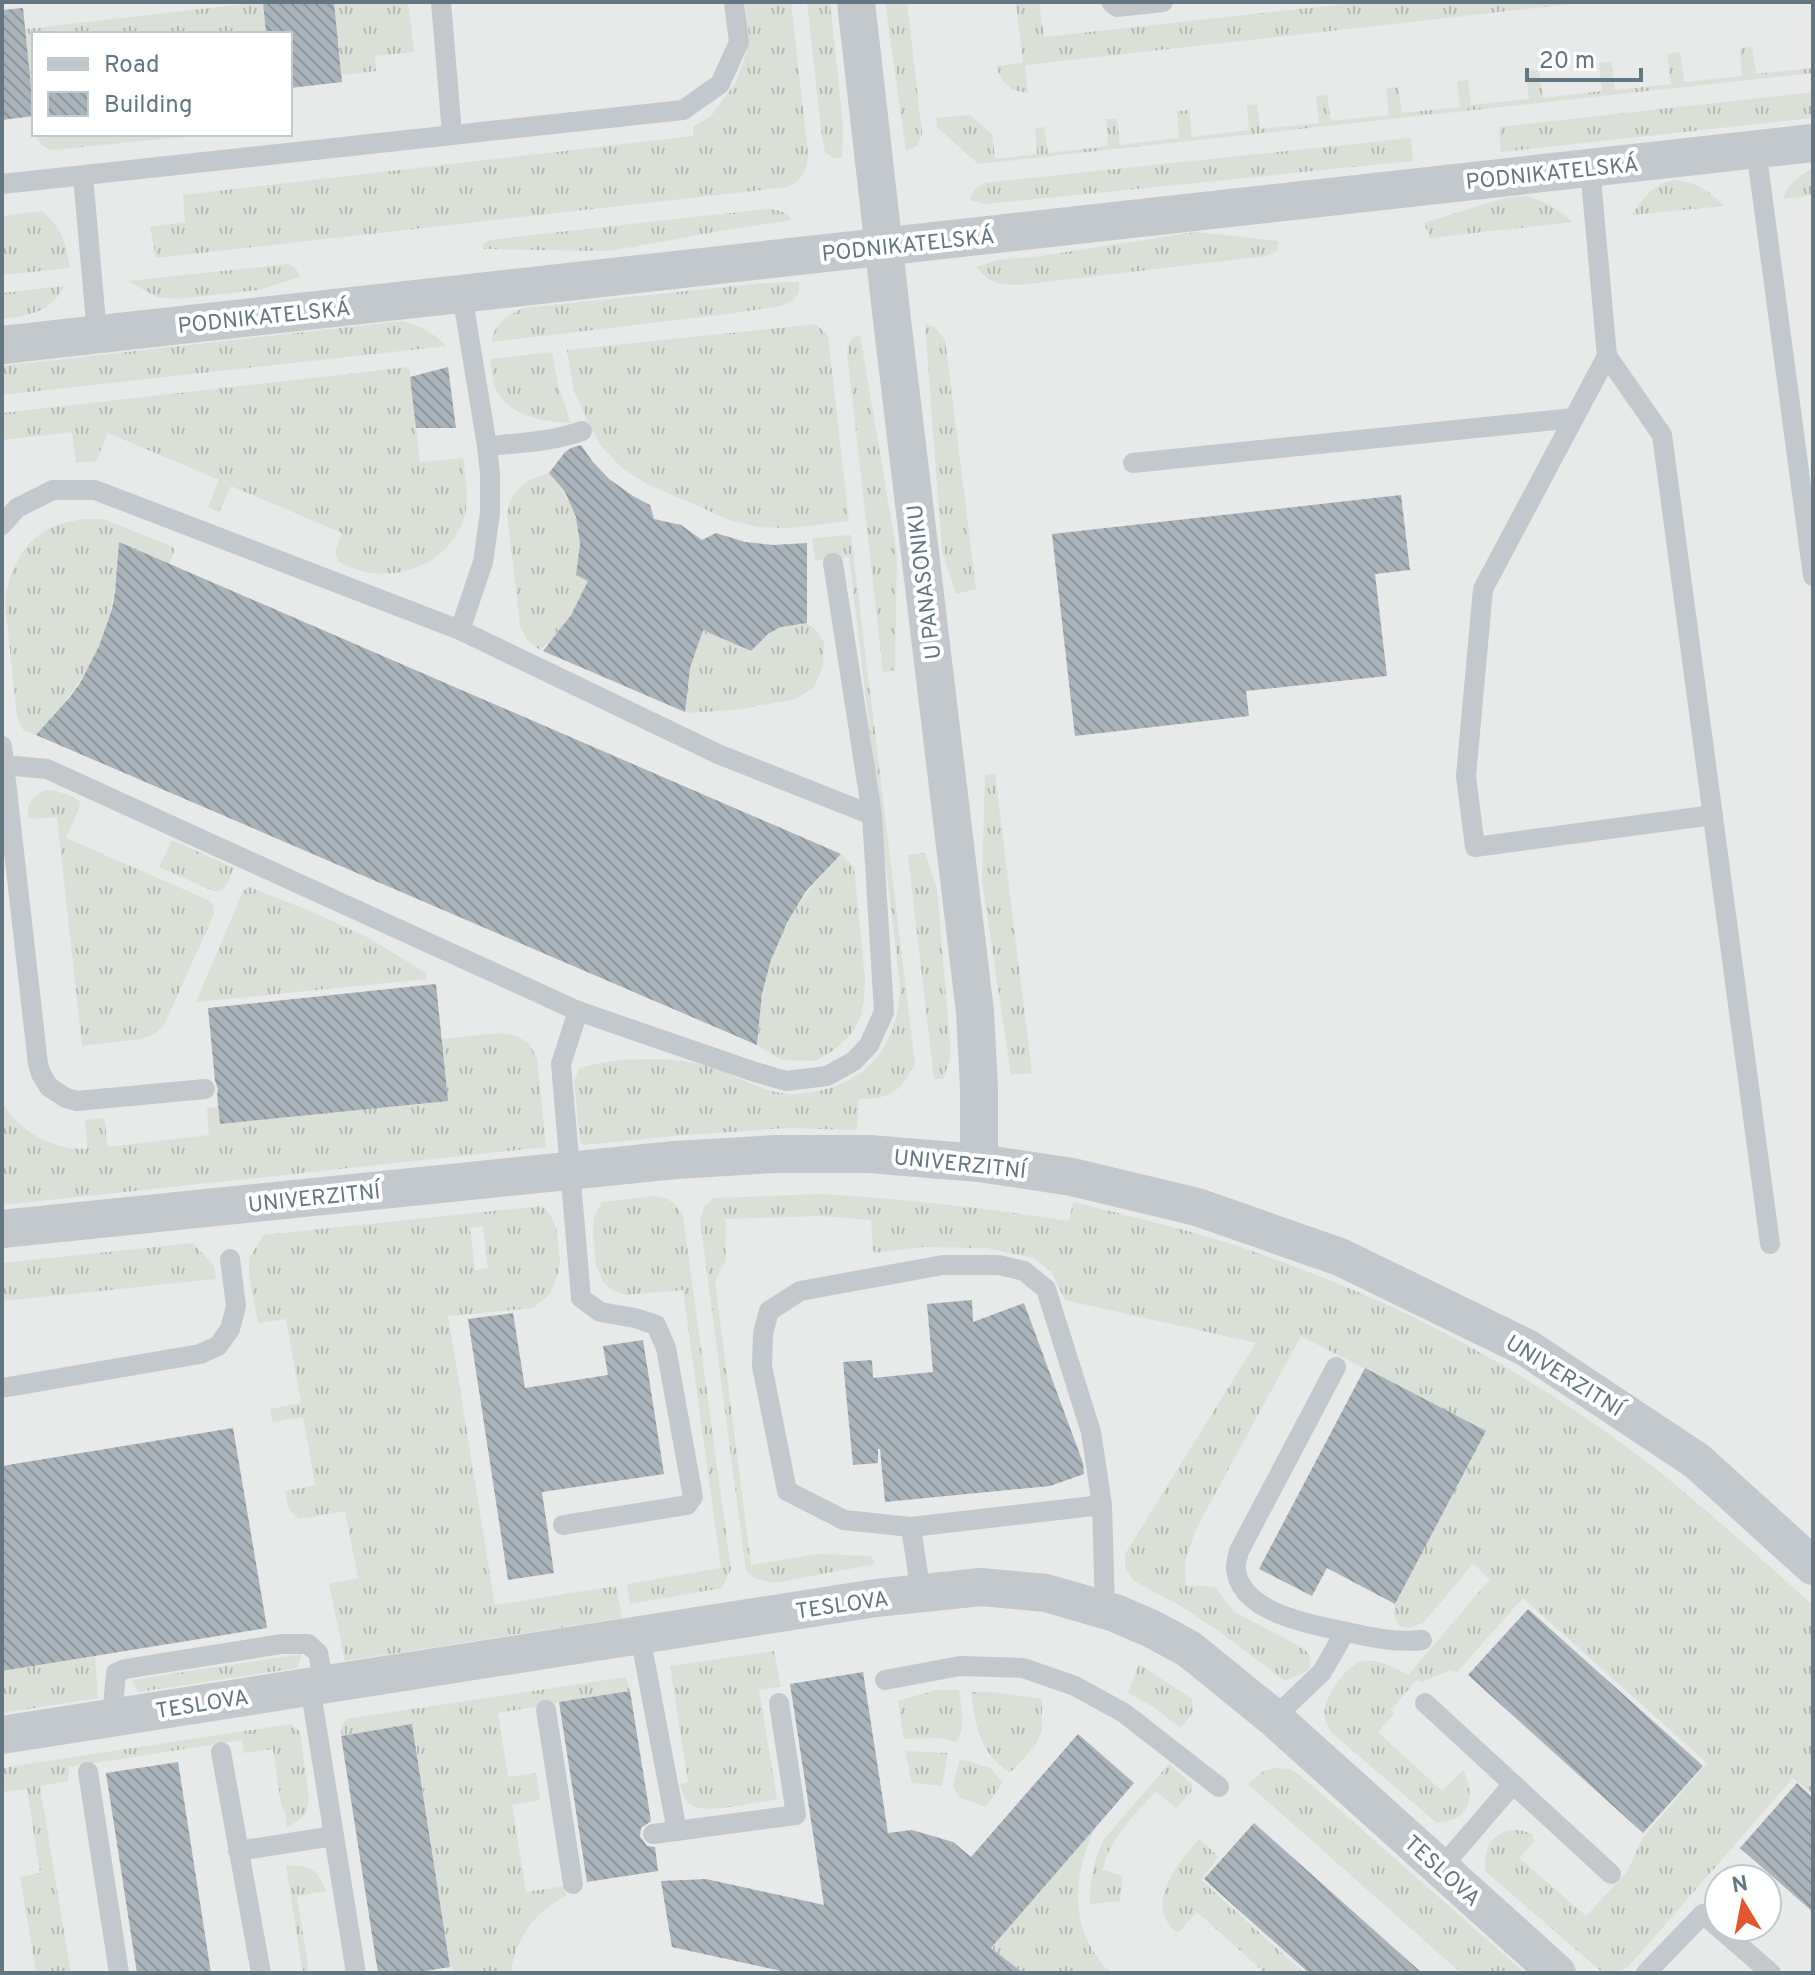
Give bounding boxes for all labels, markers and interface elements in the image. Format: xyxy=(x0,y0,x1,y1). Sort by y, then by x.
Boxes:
legend xyxy=(32,32,292,136)
scale bar xyxy=(1527,32,1641,82)
text: 20 m xyxy=(1539,47,1595,77)
text: Road xyxy=(104,51,160,81)
text: Building xyxy=(104,91,193,121)
street label: PODNIKATELSKÁ xyxy=(1464,150,1640,197)
street label: PODNIKATELSKÁ xyxy=(820,222,996,269)
street label: PODNIKATELSKÁ xyxy=(176,294,352,341)
street label: U PANASONIKU xyxy=(903,503,948,661)
street label: UNIVERZITNÍ xyxy=(892,1143,1029,1186)
street label: UNIVERZITNÍ xyxy=(246,1177,384,1220)
street label: UNIVERZITNÍ xyxy=(1500,1329,1630,1425)
street label: TESLOVA xyxy=(794,1587,890,1626)
street label: TESLOVA xyxy=(154,1685,251,1726)
street label: TESLOVA xyxy=(1398,1831,1485,1913)
north arrow xyxy=(1703,1863,1783,1943)
text: N xyxy=(1730,1871,1750,1900)

